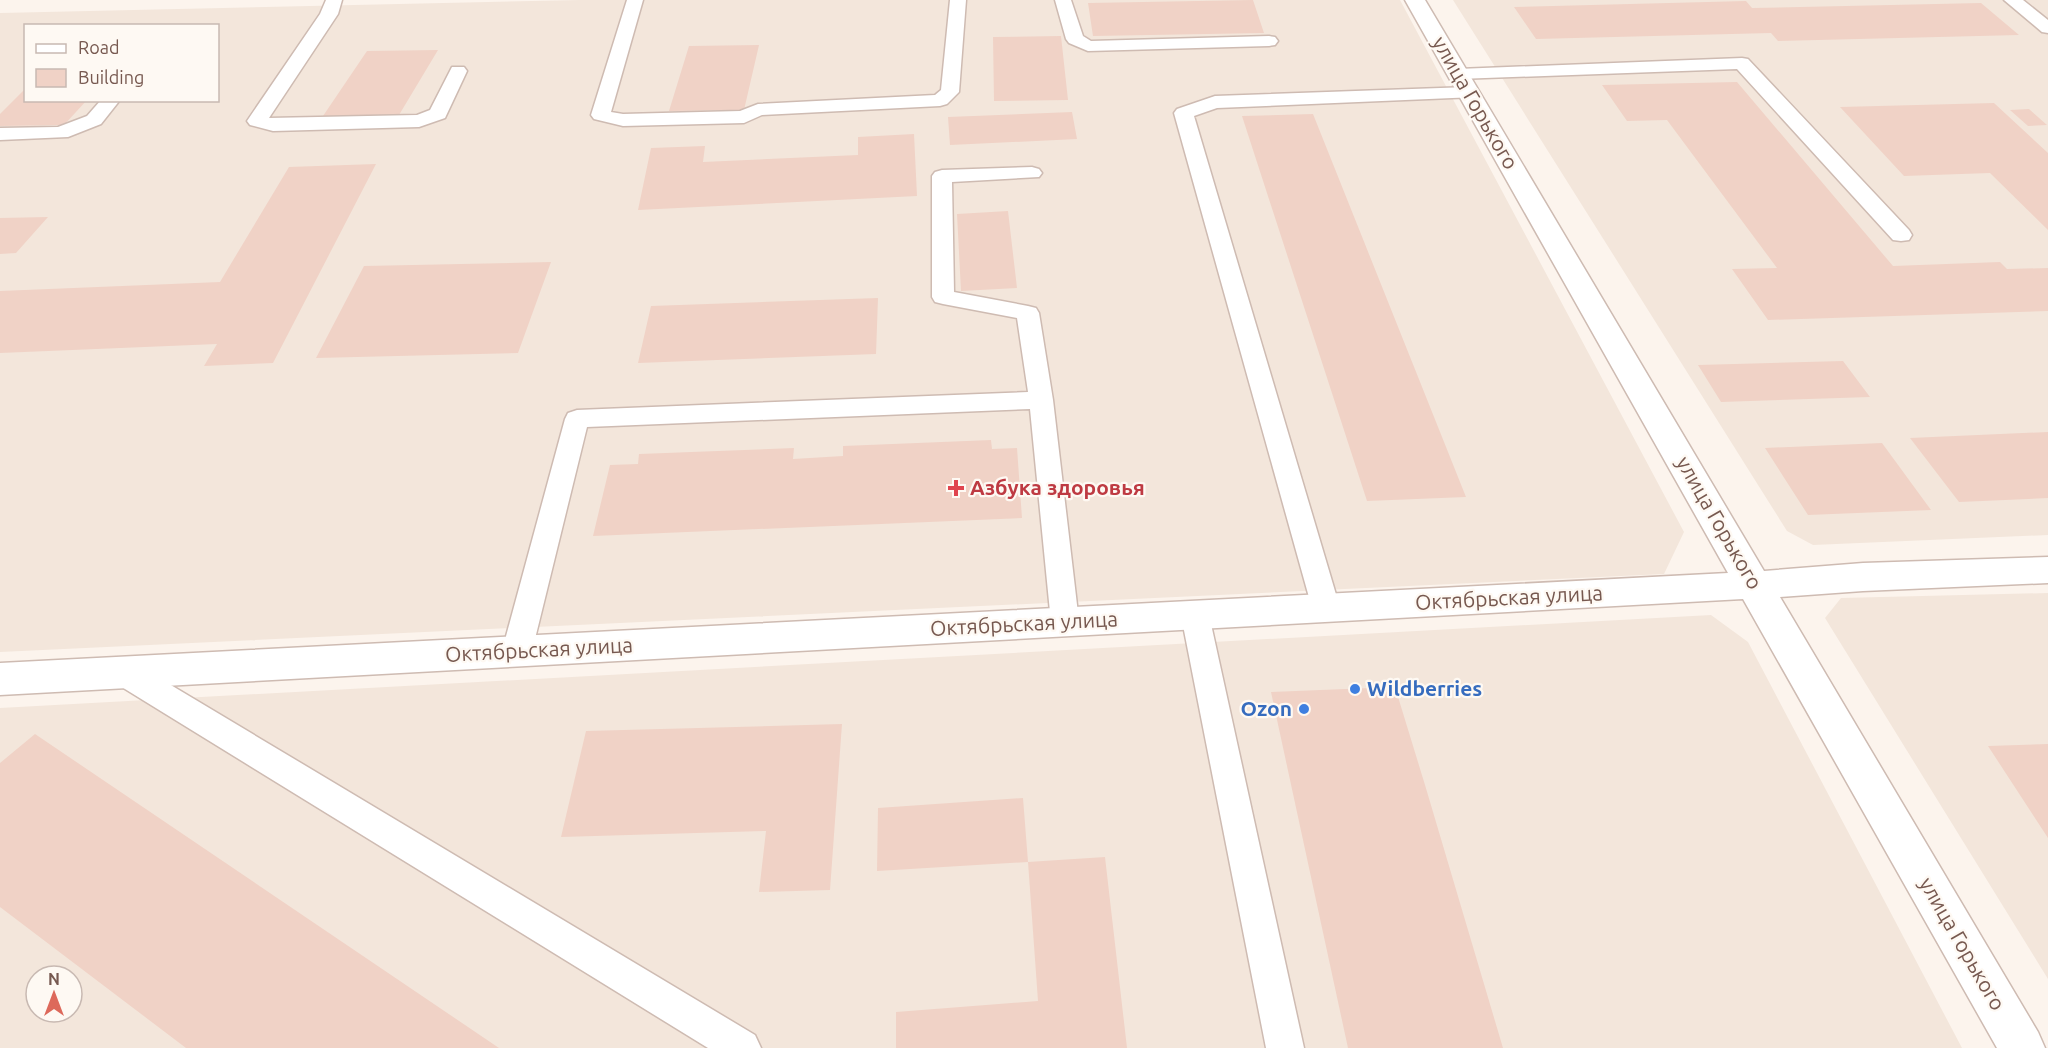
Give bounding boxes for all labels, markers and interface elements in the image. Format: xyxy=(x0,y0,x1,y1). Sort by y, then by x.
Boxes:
legend xyxy=(24,24,219,102)
street label: улица Горького xyxy=(1428,32,1524,173)
text: Road xyxy=(78,37,120,57)
text: Building xyxy=(78,67,144,87)
street label: улица Горького xyxy=(1672,452,1768,593)
place label: Азбука здоровья xyxy=(970,475,1145,499)
marker: Азбука здоровья xyxy=(947,479,965,497)
street label: Октябрьская улица xyxy=(1414,580,1604,614)
street label: Октябрьская улица xyxy=(929,606,1119,640)
street label: Октябрьская улица xyxy=(444,632,634,666)
place label: Wildberries xyxy=(1367,676,1482,700)
marker: Wildberries xyxy=(1348,682,1362,696)
place label: Ozon xyxy=(1241,696,1292,720)
marker: Ozon xyxy=(1297,702,1311,716)
street label: улица Горького xyxy=(1915,873,2011,1014)
north arrow xyxy=(24,964,84,1024)
text: N xyxy=(48,970,60,988)

